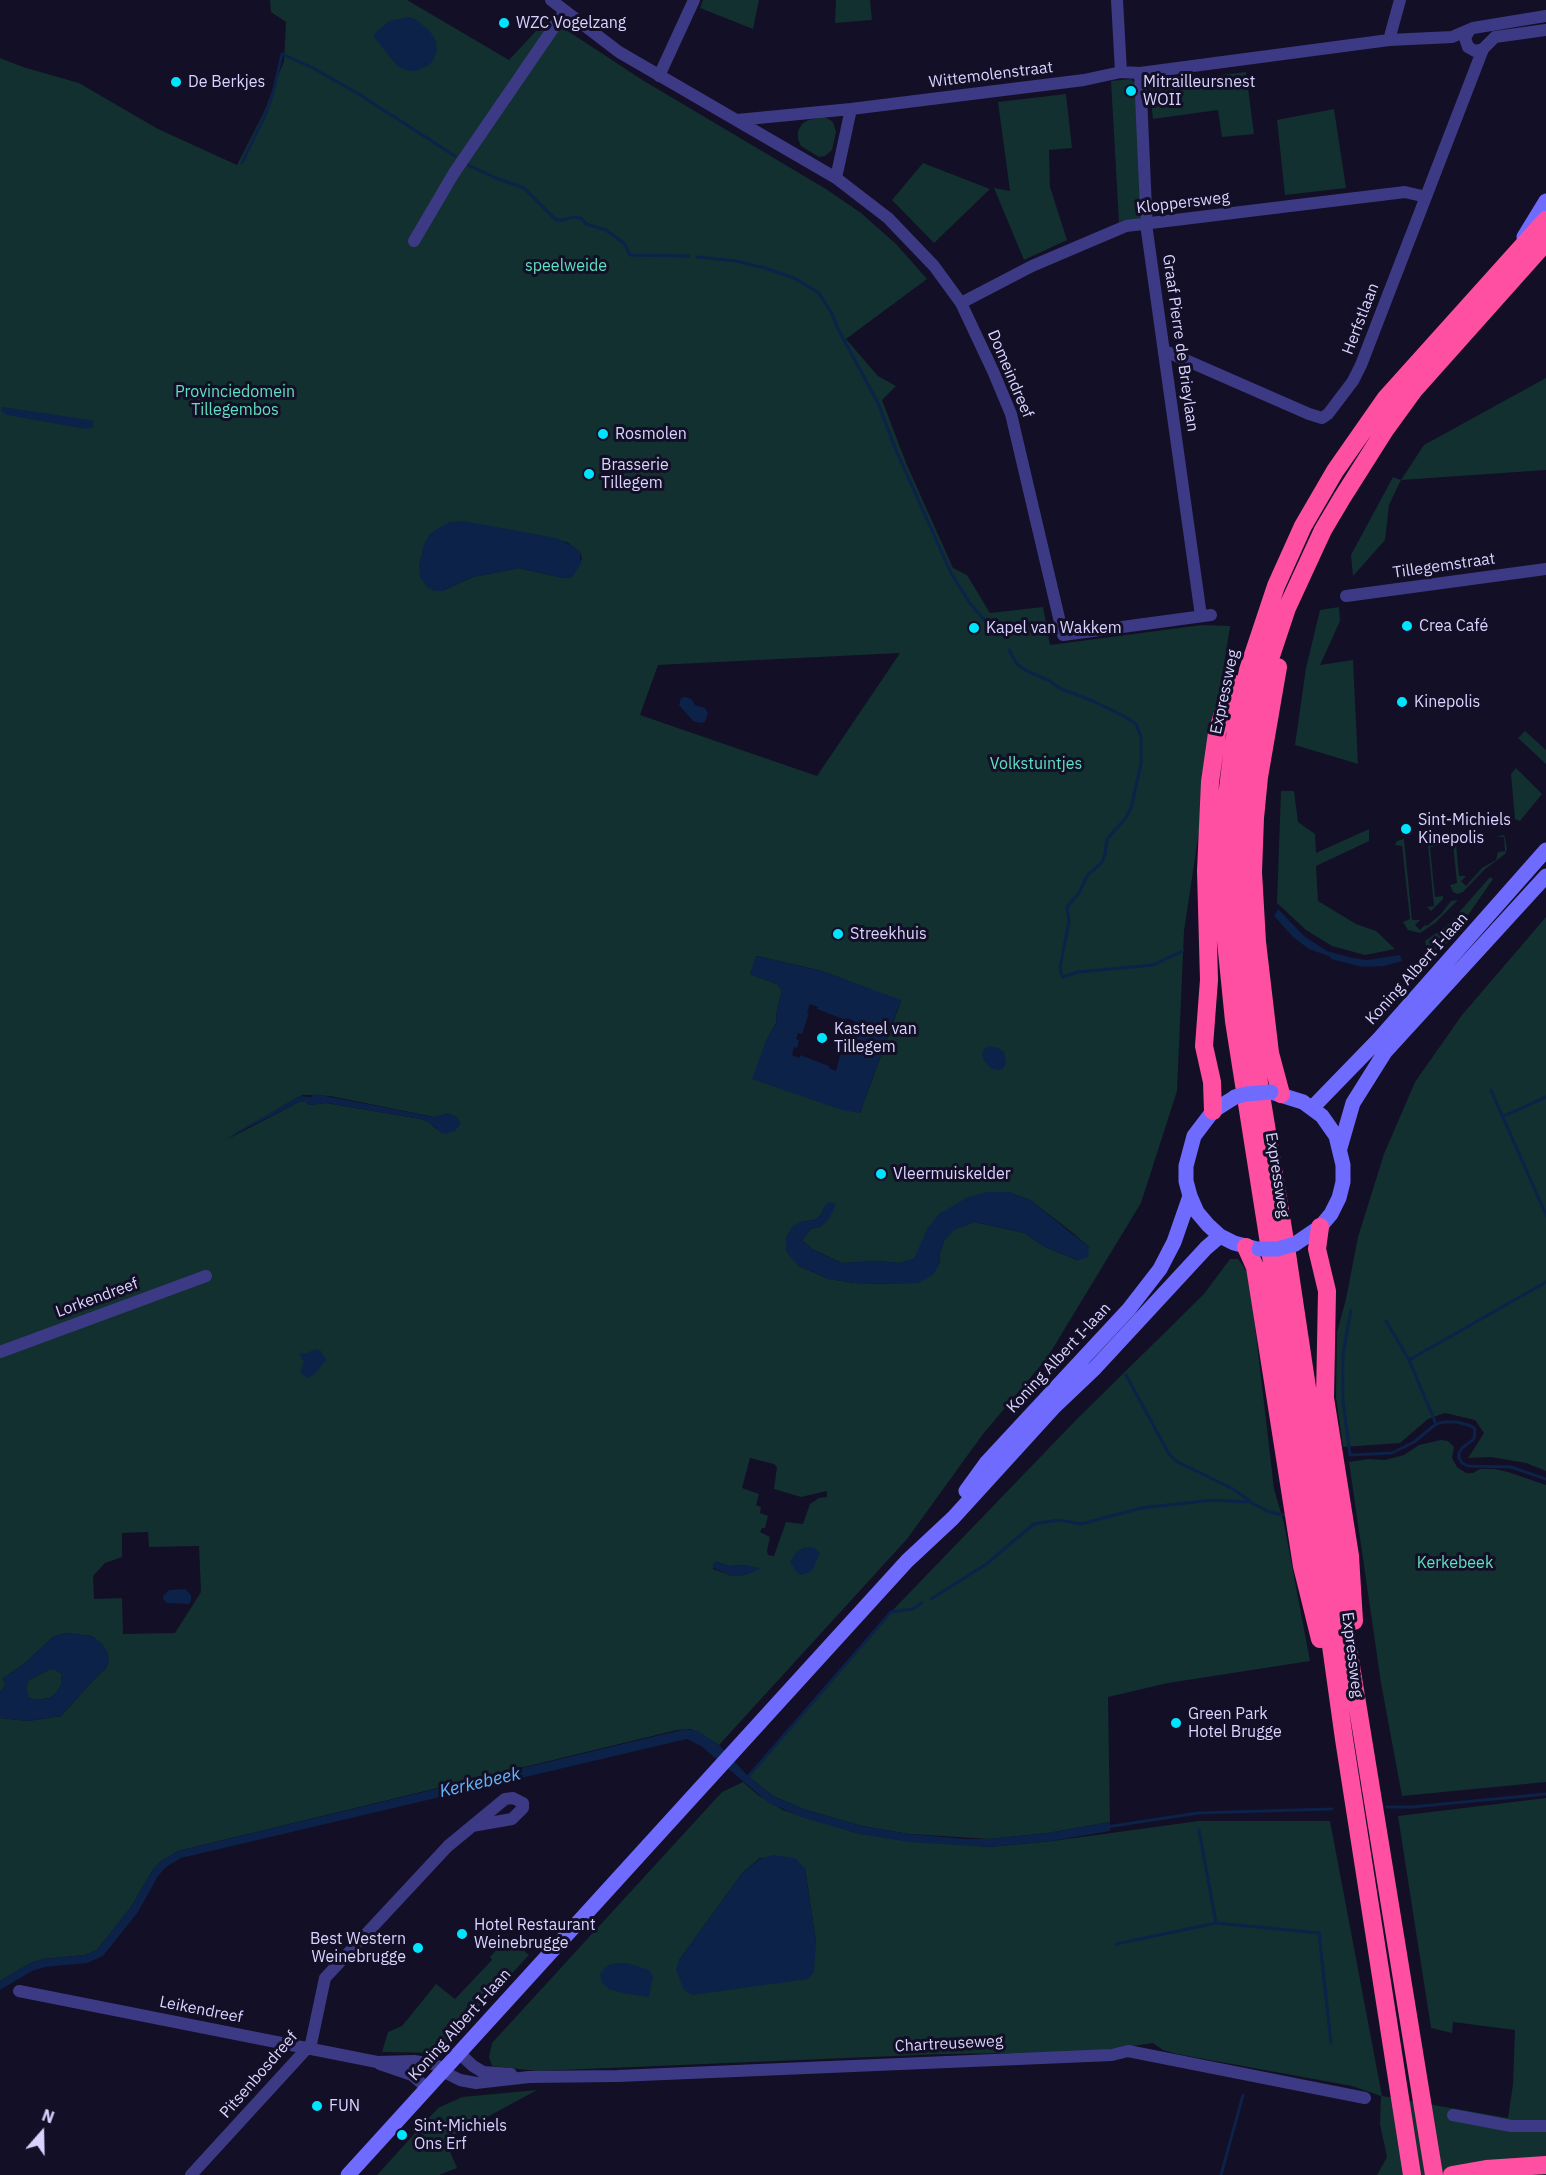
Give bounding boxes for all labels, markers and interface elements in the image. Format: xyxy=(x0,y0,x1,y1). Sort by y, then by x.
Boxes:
place label: WZC Vogelzang xyxy=(516,13,626,33)
marker: WZC Vogelzang xyxy=(497,16,511,30)
street label: Wittemolenstraat xyxy=(928,58,1054,92)
place label: De Berkjes xyxy=(188,72,265,92)
place label: Mitrailleursnest WOII xyxy=(1143,72,1255,110)
marker: De Berkjes xyxy=(169,75,183,89)
marker: Mitrailleursnest WOII xyxy=(1124,84,1138,98)
street label: Kloppersweg xyxy=(1135,188,1231,218)
street label: Graaf Pierre de Brieylaan xyxy=(1158,253,1202,433)
park label: speelweide xyxy=(525,256,607,276)
street label: Herfstlaan xyxy=(1339,281,1383,357)
street label: Domeindreef xyxy=(983,327,1037,421)
park label: Provinciedomein Tillegembos xyxy=(175,382,295,420)
place label: Rosmolen xyxy=(615,424,687,444)
marker: Rosmolen xyxy=(596,427,610,441)
place label: Brasserie Tillegem xyxy=(601,455,669,493)
marker: Brasserie Tillegem xyxy=(582,467,596,481)
street label: Tillegemstraat xyxy=(1391,549,1497,583)
place label: Crea Café xyxy=(1419,616,1488,636)
place label: Kapel van Wakkem xyxy=(986,618,1122,638)
marker: Crea Café xyxy=(1400,619,1414,633)
marker: Kapel van Wakkem xyxy=(967,621,981,635)
street label: Expressweg xyxy=(1207,648,1243,736)
place label: Kinepolis xyxy=(1414,692,1480,712)
marker: Kinepolis xyxy=(1395,695,1409,709)
park label: Volkstuintjes xyxy=(990,754,1082,774)
place label: Sint-Michiels Kinepolis xyxy=(1418,810,1511,848)
marker: Sint-Michiels Kinepolis xyxy=(1399,822,1413,836)
street label: Koning Albert I-laan xyxy=(1362,909,1472,1029)
place label: Streekhuis xyxy=(850,924,927,944)
marker: Streekhuis xyxy=(831,927,845,941)
place label: Kasteel van Tillegem xyxy=(834,1019,917,1057)
marker: Kasteel van Tillegem xyxy=(815,1031,829,1045)
street label: Expressweg xyxy=(1261,1131,1293,1219)
place label: Vleermuiskelder xyxy=(893,1164,1011,1184)
marker: Vleermuiskelder xyxy=(874,1167,888,1181)
street label: Lorkendreef xyxy=(53,1274,141,1322)
street label: Koning Albert I-laan xyxy=(1003,1299,1115,1417)
park label: Kerkebeek xyxy=(1417,1553,1493,1573)
street label: Expressweg xyxy=(1337,1611,1367,1699)
place label: Green Park Hotel Brugge xyxy=(1188,1704,1282,1742)
marker: Green Park Hotel Brugge xyxy=(1169,1716,1183,1730)
water label: Kerkebeek xyxy=(437,1763,523,1803)
place label: Hotel Restaurant Weinebrugge xyxy=(474,1915,596,1953)
marker: Hotel Restaurant Weinebrugge xyxy=(455,1927,469,1941)
place label: Best Western Weinebrugge xyxy=(310,1929,406,1967)
marker: Best Western Weinebrugge xyxy=(411,1941,425,1955)
street label: Koning Albert I-laan xyxy=(405,1965,515,2085)
street label: Leikendreef xyxy=(158,1993,244,2027)
street label: Pitsenbosdreef xyxy=(216,2028,302,2122)
street label: Chartreuseweg xyxy=(894,2032,1004,2056)
place label: FUN xyxy=(329,2096,360,2116)
marker: FUN xyxy=(310,2099,324,2113)
north arrow xyxy=(12,2103,72,2163)
text: N xyxy=(39,2105,57,2127)
place label: Sint-Michiels Ons Erf xyxy=(414,2116,507,2154)
marker: Sint-Michiels Ons Erf xyxy=(395,2128,409,2142)

